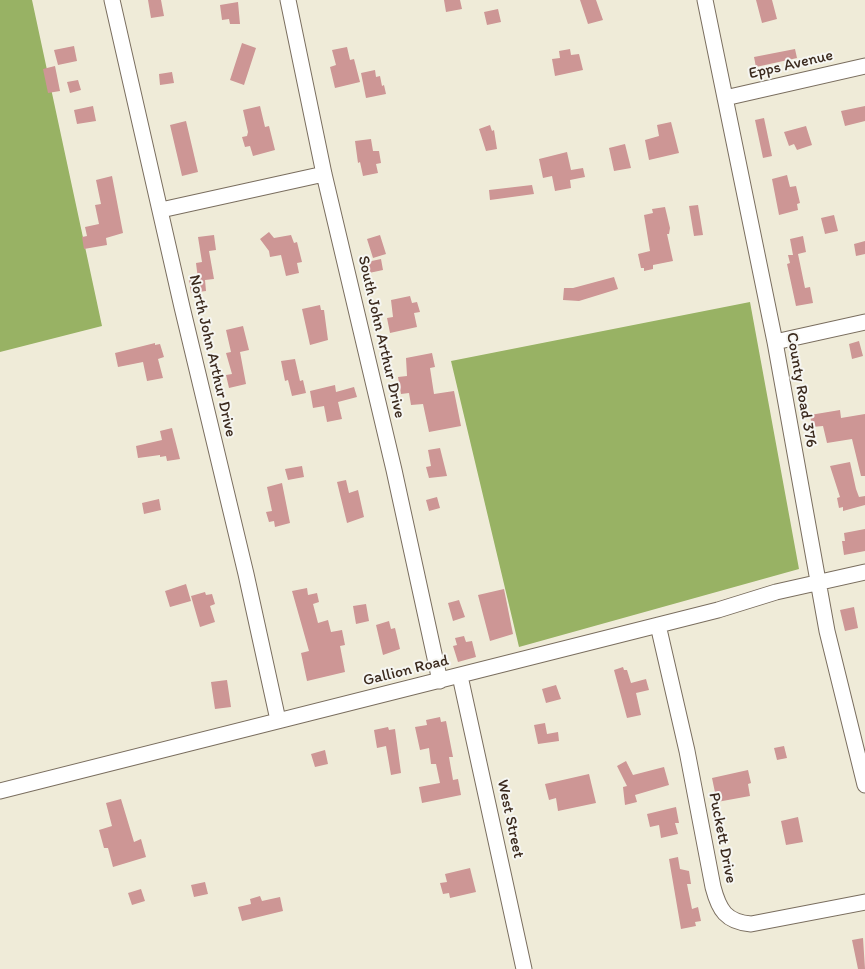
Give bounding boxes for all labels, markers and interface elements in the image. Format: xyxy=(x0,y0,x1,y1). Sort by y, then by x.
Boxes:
street label: Epps Avenue xyxy=(747,46,835,84)
street label: South John Arthur Drive xyxy=(353,254,409,420)
street label: North John Arthur Drive xyxy=(184,273,240,439)
street label: County Road 376 xyxy=(781,331,821,449)
street label: Gallion Road xyxy=(361,651,451,691)
street label: West Street xyxy=(492,778,528,860)
street label: Puckett Drive xyxy=(704,791,740,885)

